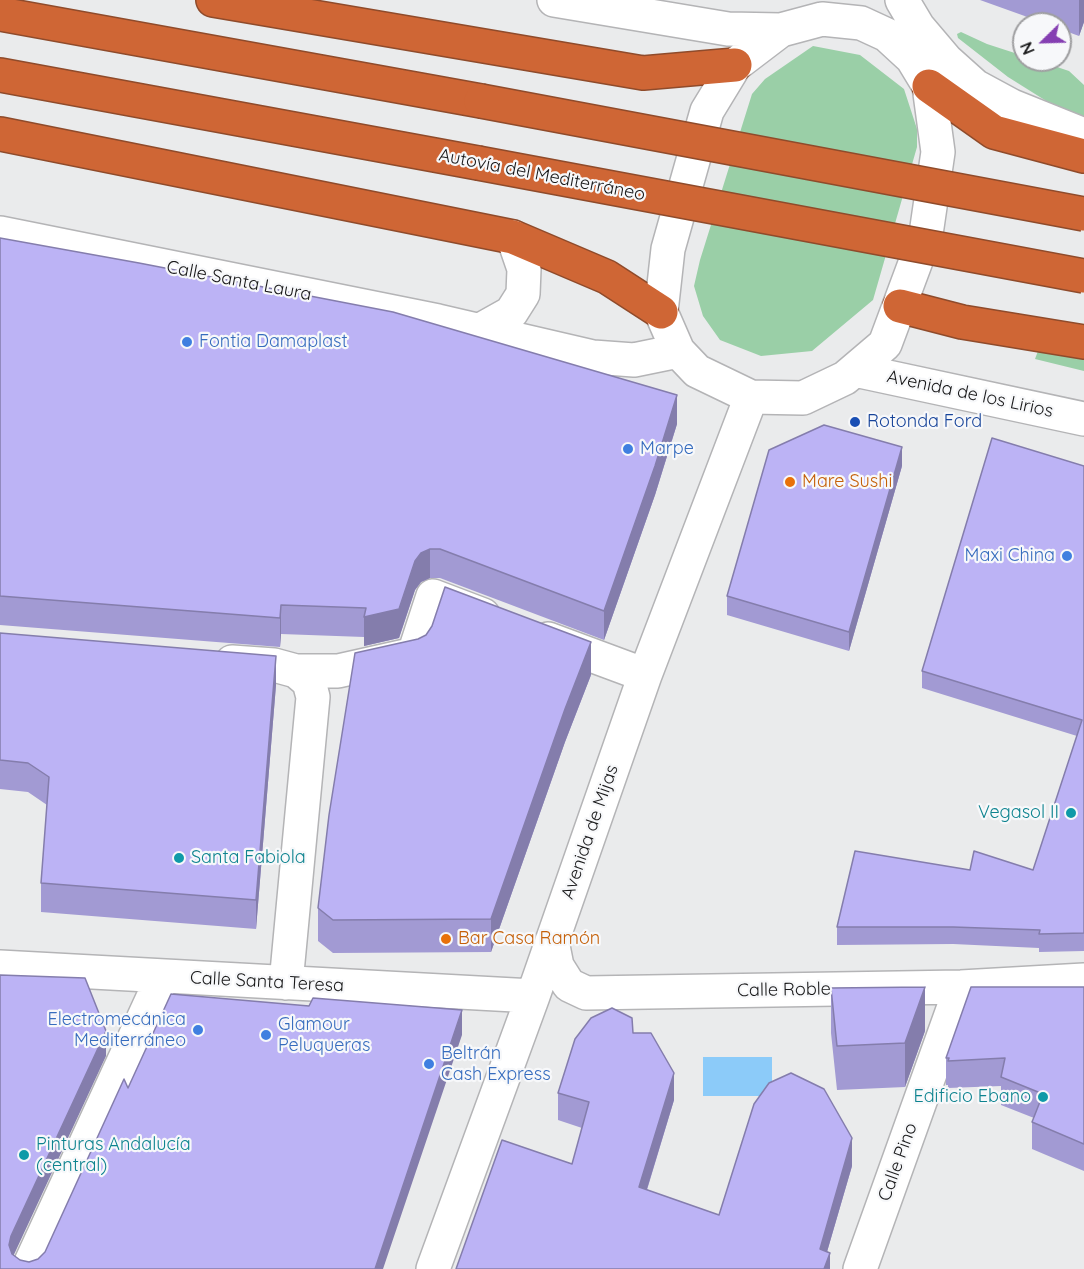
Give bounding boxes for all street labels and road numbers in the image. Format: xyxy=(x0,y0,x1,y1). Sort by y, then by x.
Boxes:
street label: Autovía del Mediterráneo xyxy=(437,144,647,206)
street label: Calle Santa Laura xyxy=(165,256,313,306)
street label: Avenida de los Lirios xyxy=(885,366,1055,422)
street label: Avenida de Mijas xyxy=(557,762,623,902)
street label: Calle Santa Teresa xyxy=(189,967,345,997)
street label: Calle Roble xyxy=(737,978,831,1002)
street label: Calle Pino xyxy=(874,1120,922,1204)

